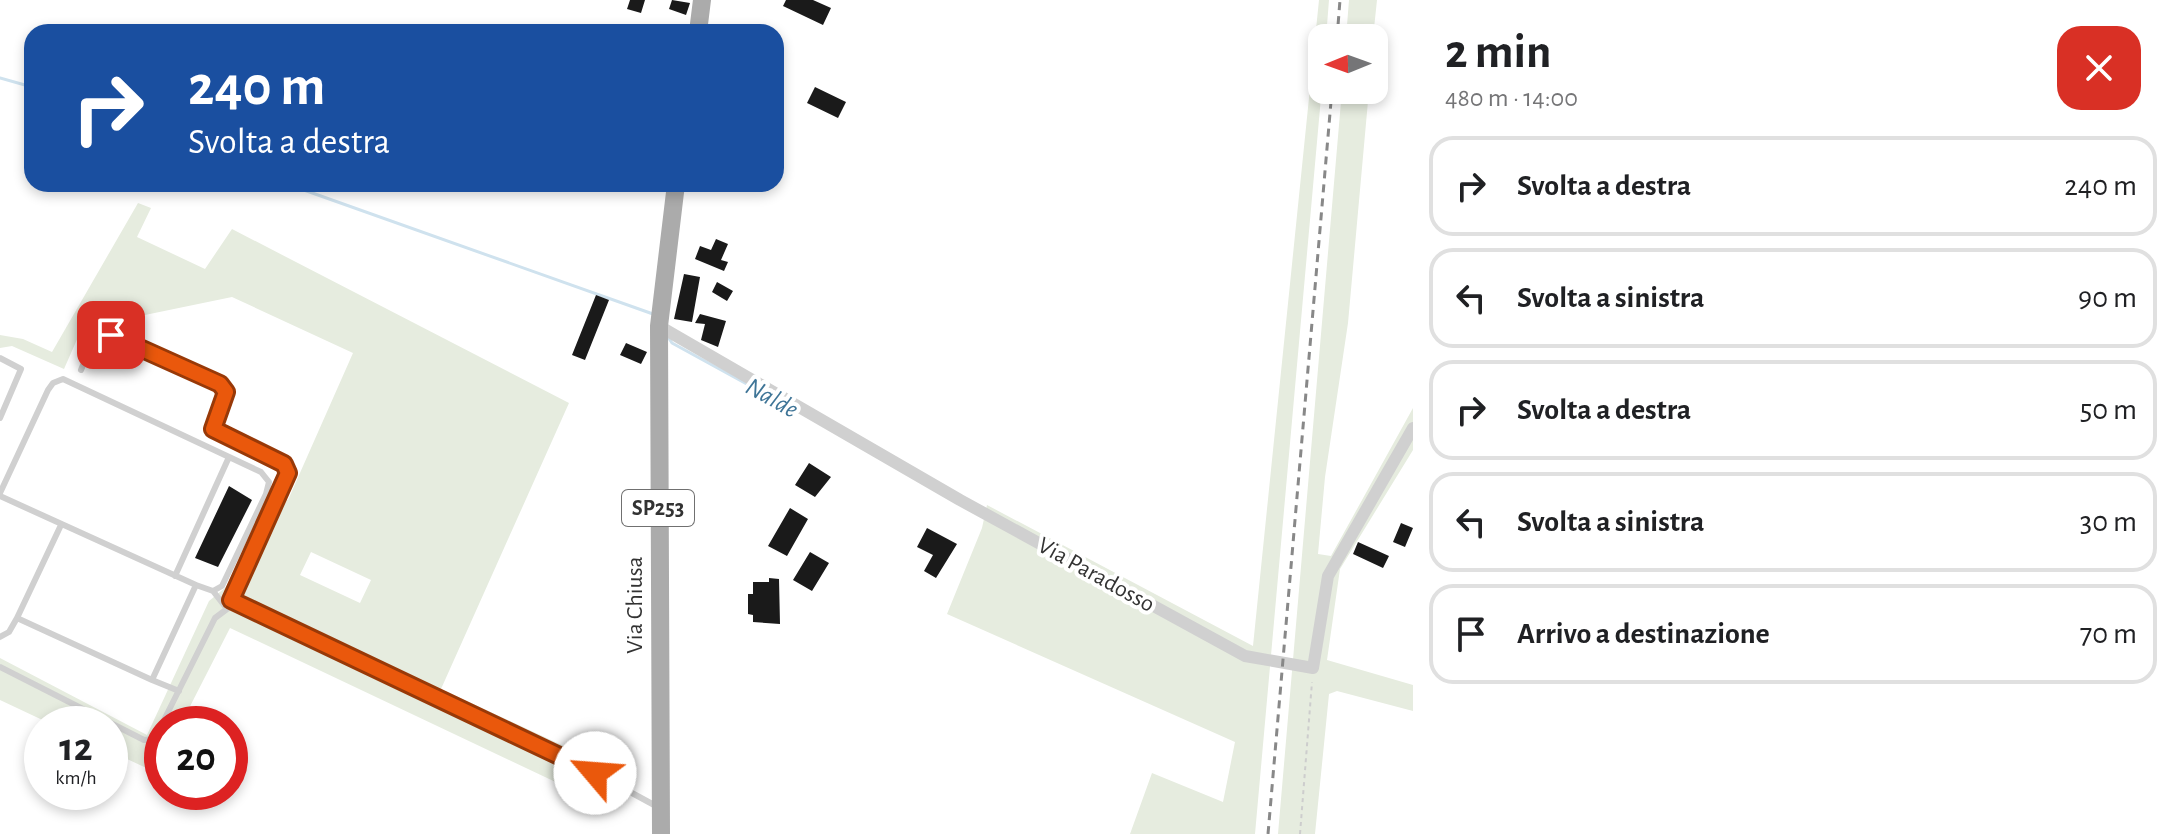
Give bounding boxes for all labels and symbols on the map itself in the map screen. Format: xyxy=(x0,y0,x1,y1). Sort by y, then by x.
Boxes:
north arrow xyxy=(1308,24,1388,104)
pin xyxy=(77,301,145,369)
water label: Nalde xyxy=(741,373,803,423)
road number: SP253 xyxy=(622,490,694,526)
street label: Via Paradosso xyxy=(1034,533,1158,617)
street label: Via Chiusa xyxy=(623,556,647,654)
speed limit sign: 20 xyxy=(144,706,248,810)
position arrow xyxy=(553,731,637,815)

